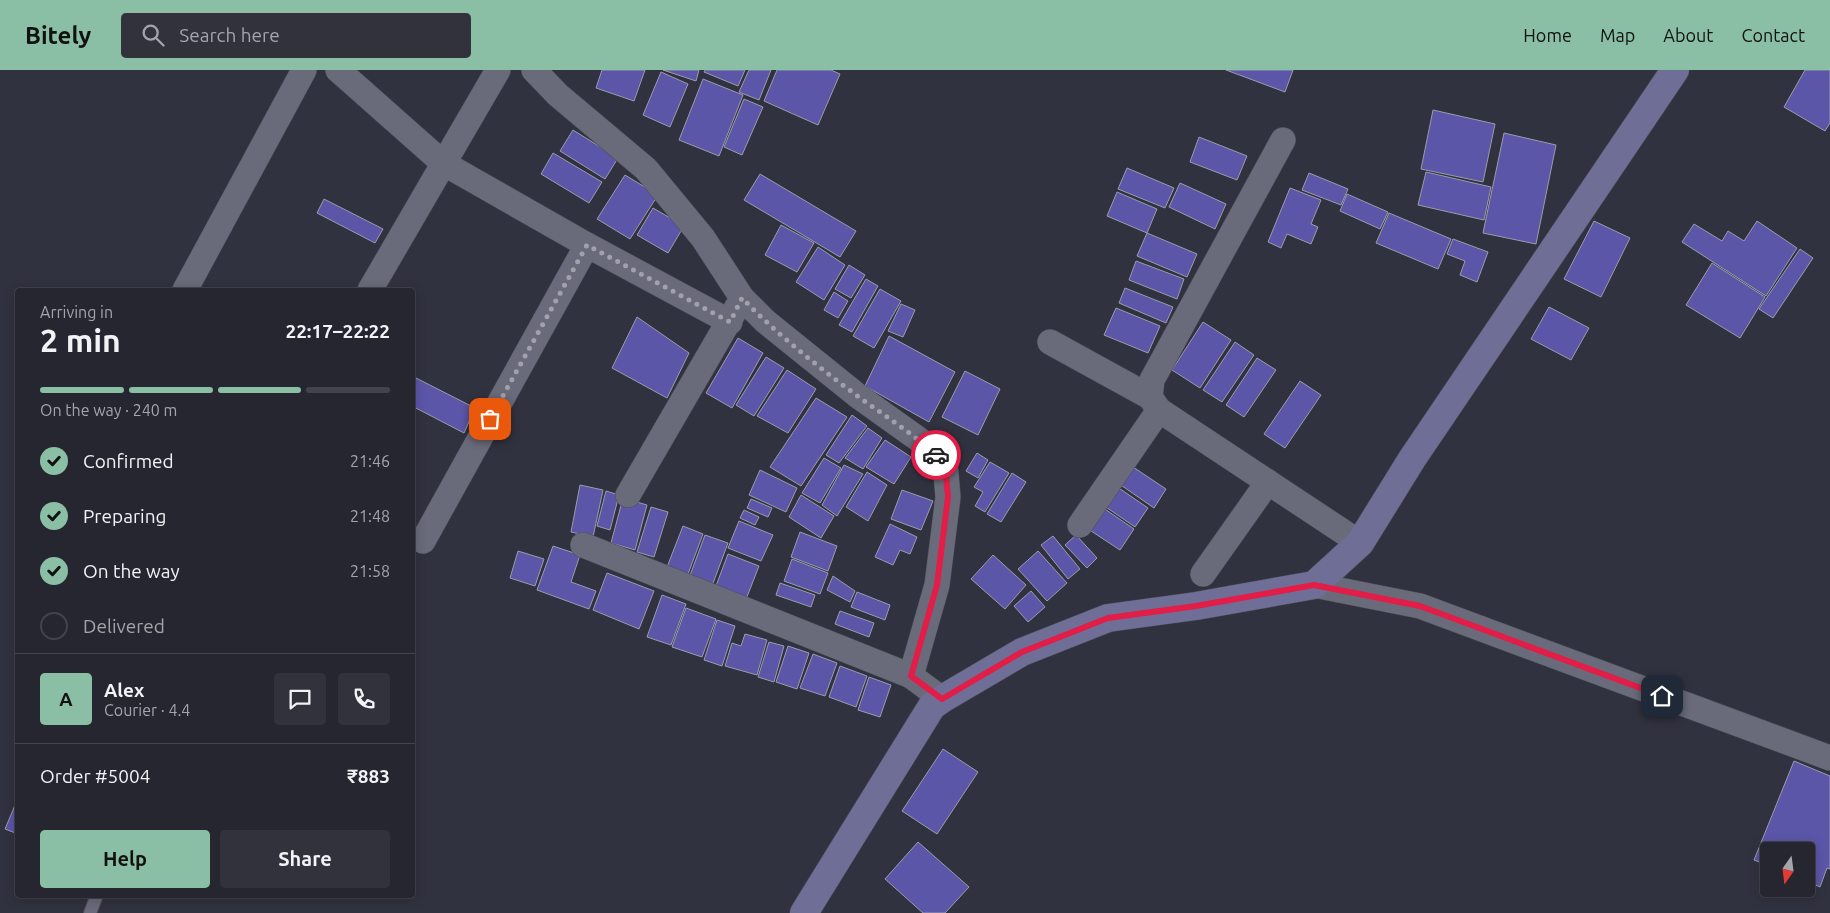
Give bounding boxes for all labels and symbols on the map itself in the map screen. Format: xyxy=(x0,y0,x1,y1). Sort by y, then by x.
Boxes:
pin xyxy=(469,398,511,440)
courier xyxy=(911,430,961,480)
pin xyxy=(1641,675,1683,717)
north arrow xyxy=(1760,842,1815,898)

